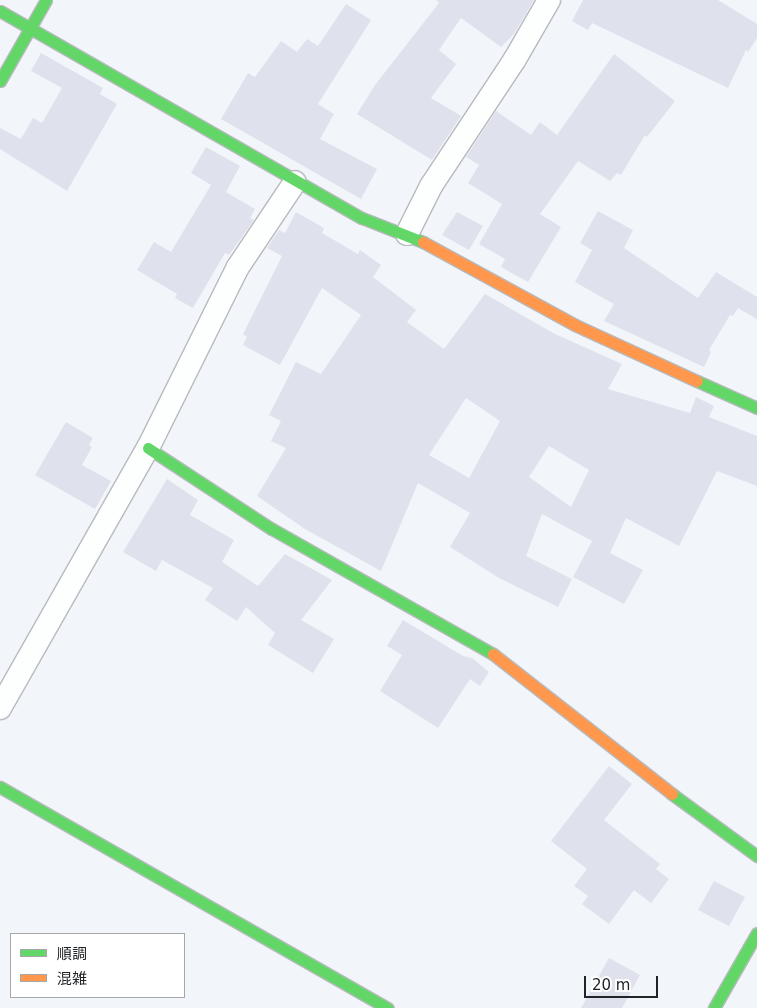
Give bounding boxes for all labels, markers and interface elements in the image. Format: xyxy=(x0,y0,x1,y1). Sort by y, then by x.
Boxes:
legend xyxy=(10,933,185,998)
text: 順調 xyxy=(57,945,87,963)
scale bar xyxy=(587,966,661,998)
text: 混雑 xyxy=(57,970,87,988)
text: 20 m xyxy=(592,976,630,994)

